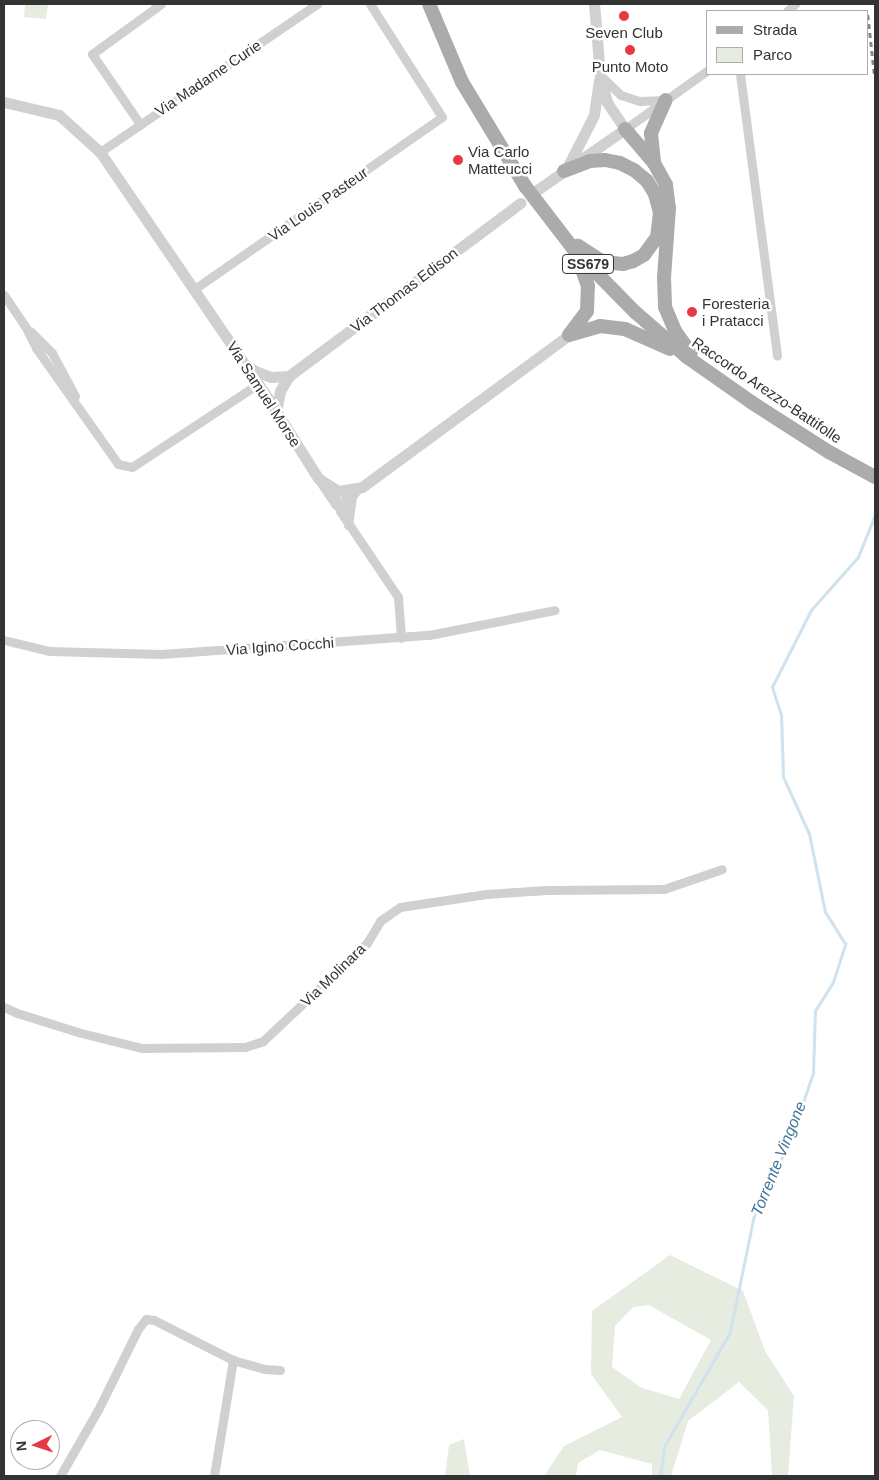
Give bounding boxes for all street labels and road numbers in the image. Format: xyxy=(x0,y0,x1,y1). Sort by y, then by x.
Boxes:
street label: Via Madame Curie xyxy=(152,36,264,120)
street label: Via Louis Pasteur xyxy=(265,163,371,245)
street label: Via Thomas Edison xyxy=(347,244,461,336)
road number: SS679 xyxy=(562,252,614,276)
street label: Raccordo Arezzo-Battifolle xyxy=(688,333,846,447)
street label: Via Samuel Morse xyxy=(223,338,305,450)
street label: Via Igino Cocchi xyxy=(225,633,335,659)
street label: Via Molinara xyxy=(297,940,369,1010)

